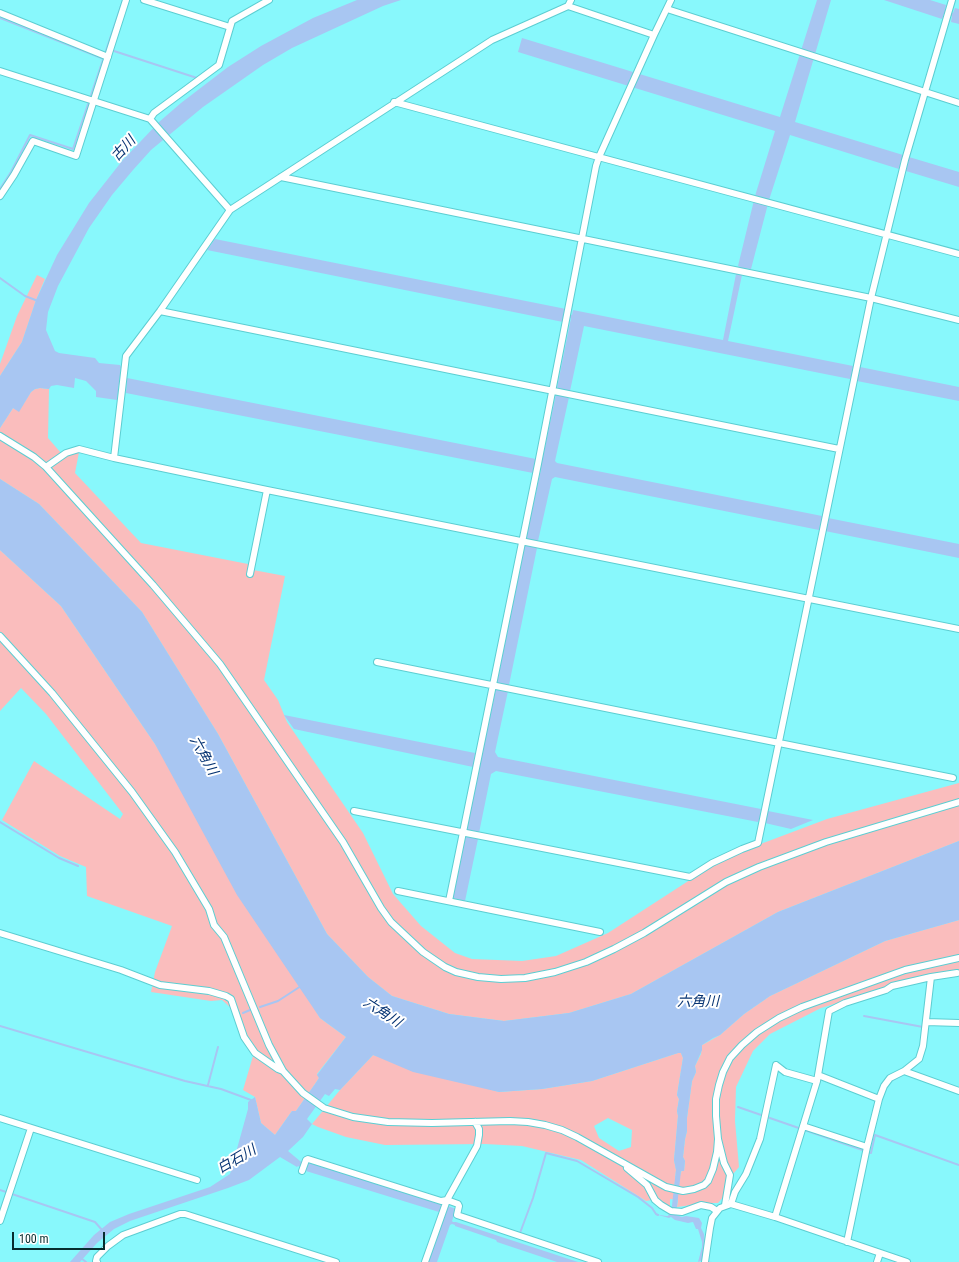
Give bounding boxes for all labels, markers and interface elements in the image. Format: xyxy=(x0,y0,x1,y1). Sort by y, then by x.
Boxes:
water label: 古川 xyxy=(108,133,140,165)
water label: 六角川 xyxy=(185,734,221,778)
water label: 六角川 xyxy=(677,994,719,1010)
water label: 六角川 xyxy=(360,995,404,1031)
water label: 白石川 xyxy=(215,1142,259,1178)
scale bar xyxy=(14,1224,107,1250)
text: 100 m xyxy=(19,1232,49,1246)

